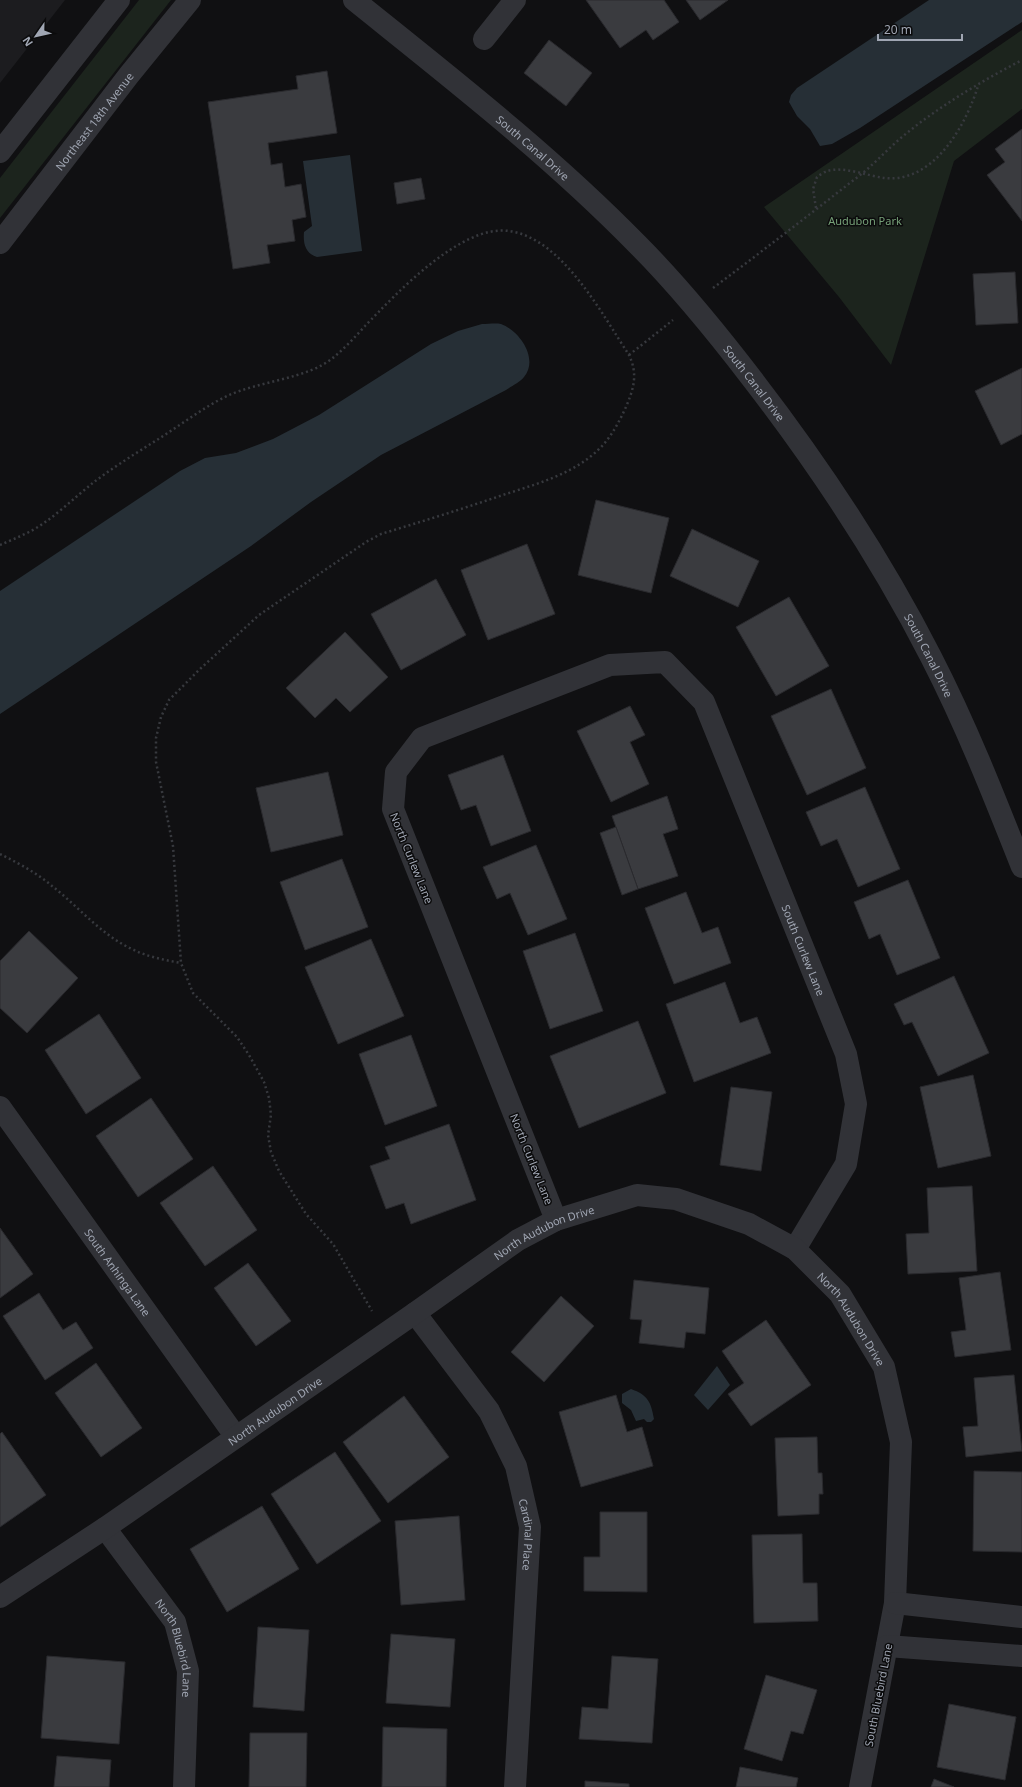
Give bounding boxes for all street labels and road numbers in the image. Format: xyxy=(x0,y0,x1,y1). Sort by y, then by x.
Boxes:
street label: Northeast 18th Avenue xyxy=(51,69,136,173)
street label: South Canal Drive xyxy=(494,111,573,183)
street label: South Canal Drive xyxy=(721,342,789,424)
street label: South Canal Drive xyxy=(902,610,957,699)
street label: North Curlew Lane xyxy=(387,810,437,906)
street label: South Curlew Lane xyxy=(779,902,829,998)
street label: North Curlew Lane xyxy=(507,1111,557,1207)
street label: North Audubon Drive xyxy=(490,1201,596,1263)
street label: South Anhinga Lane xyxy=(82,1225,155,1319)
street label: North Audubon Drive xyxy=(814,1268,889,1368)
street label: North Audubon Drive xyxy=(225,1373,324,1448)
street label: Cardinal Place xyxy=(516,1497,538,1571)
street label: North Bluebird Lane xyxy=(152,1595,196,1698)
street label: South Bluebird Lane xyxy=(861,1642,895,1748)

